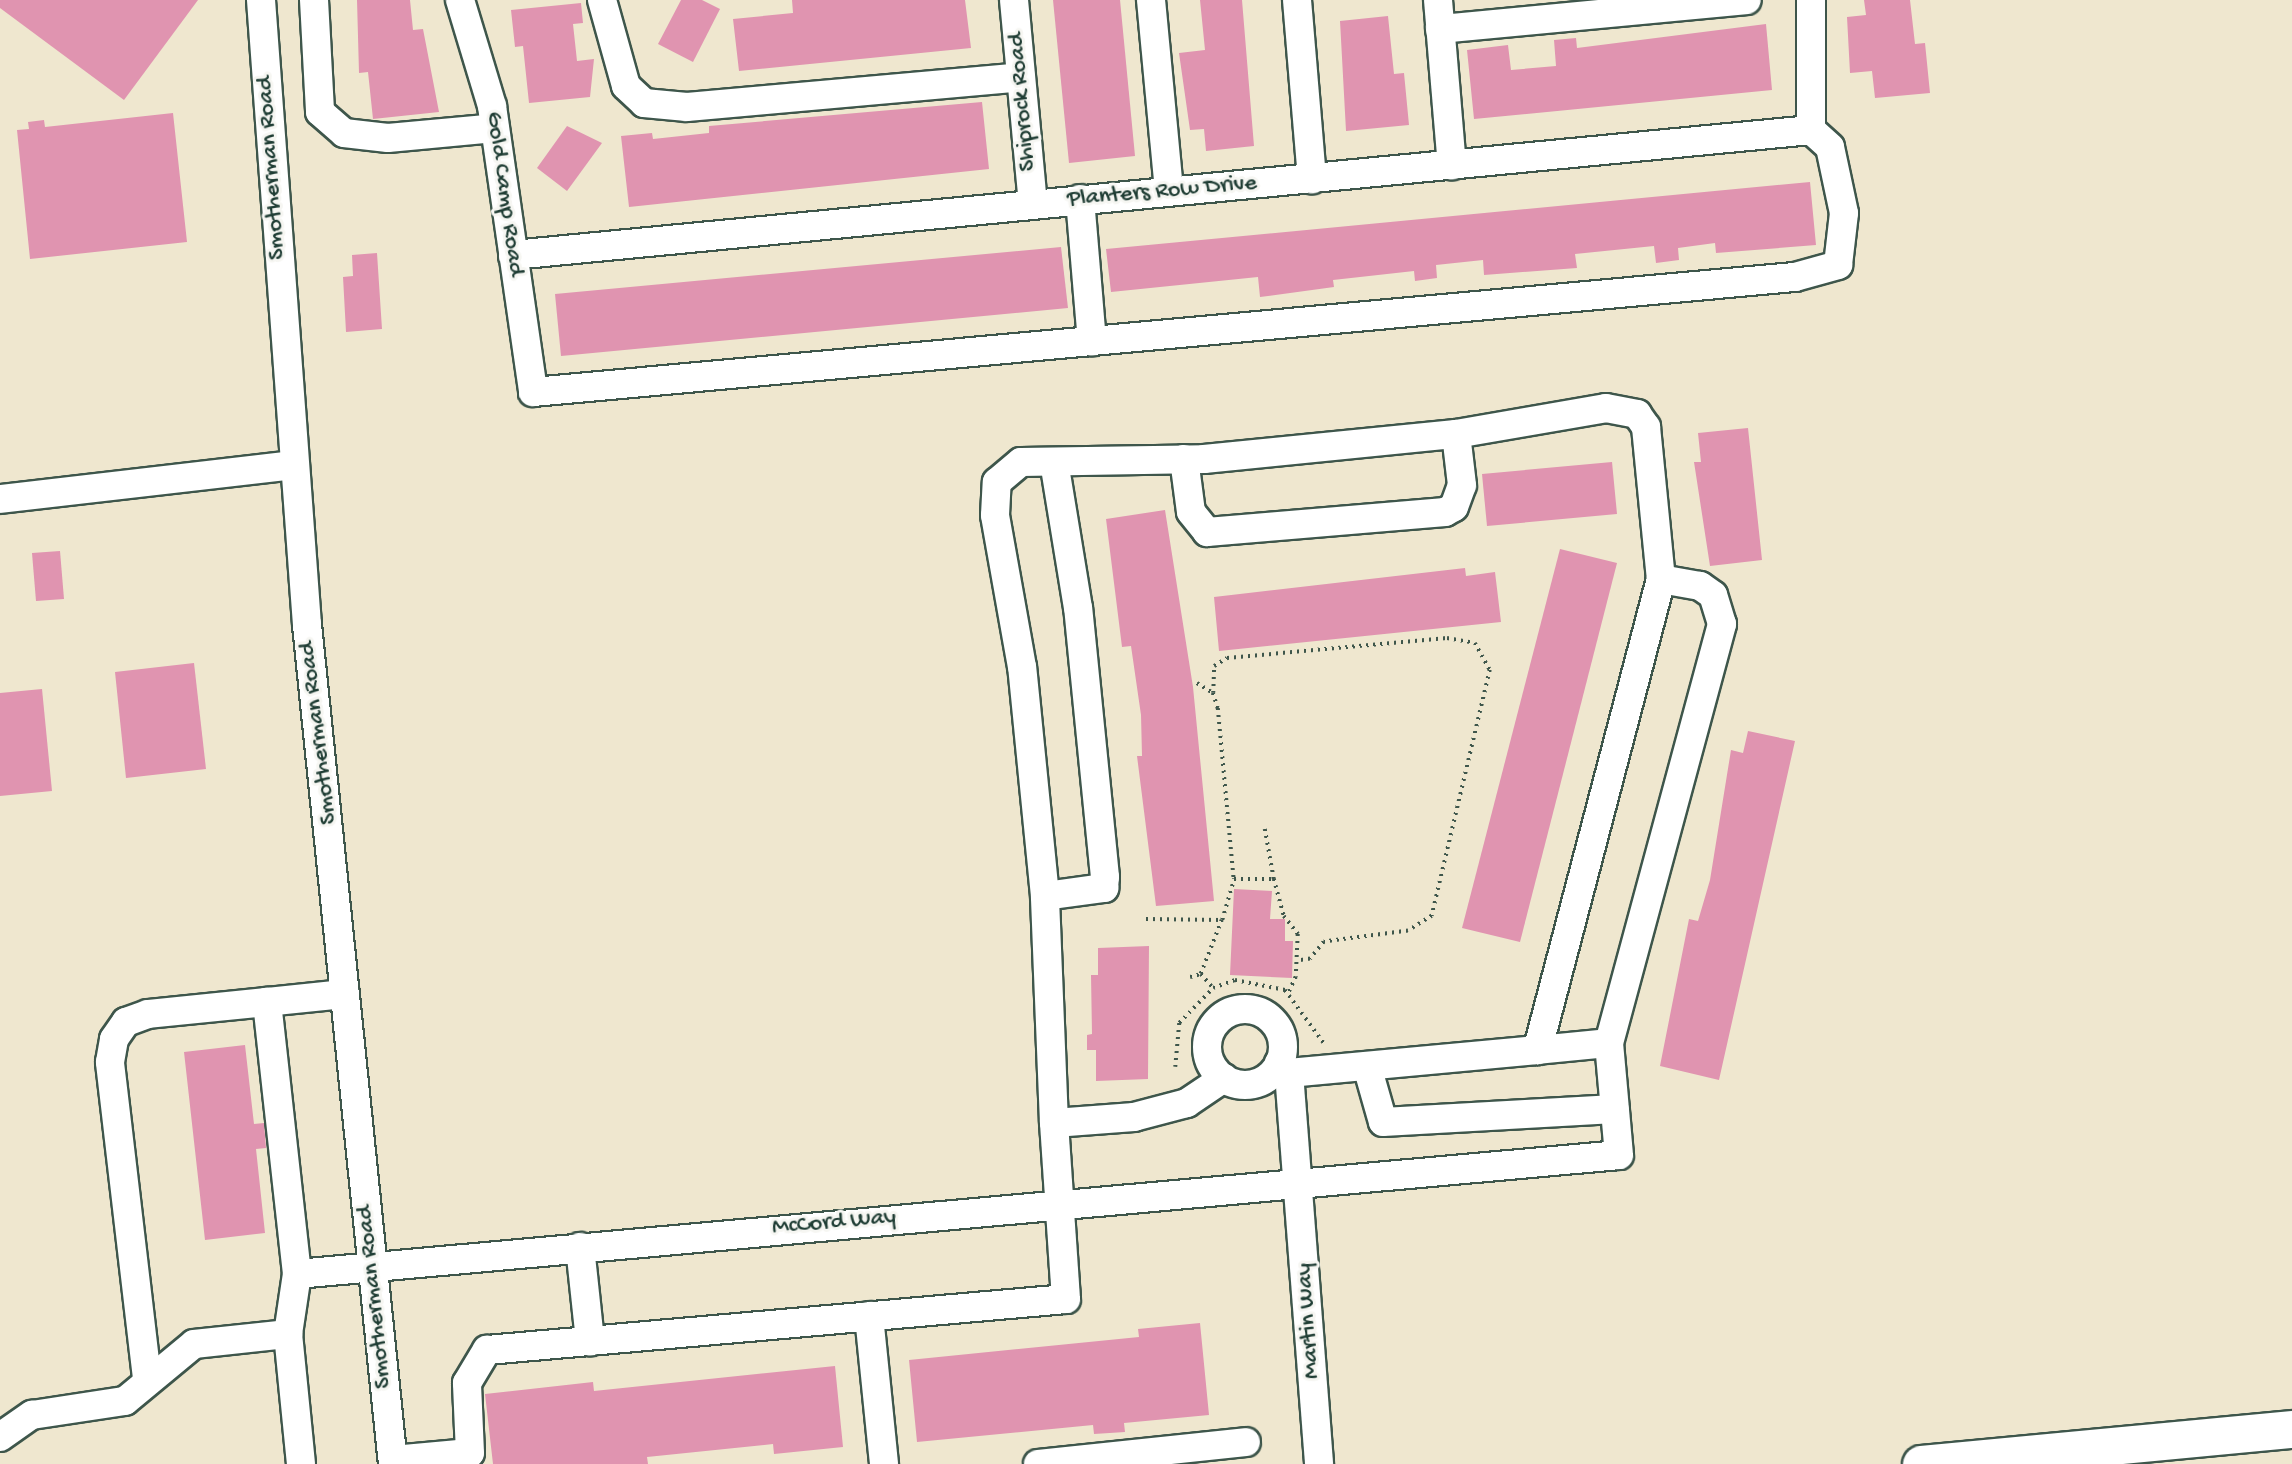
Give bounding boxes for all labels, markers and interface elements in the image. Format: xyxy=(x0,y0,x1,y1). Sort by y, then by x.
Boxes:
street label: Shiprock Road xyxy=(1003,32,1043,172)
street label: Smotherman Road xyxy=(251,75,293,261)
street label: Gold Camp Road xyxy=(478,110,530,278)
street label: Planters Row Drive xyxy=(1066,169,1258,215)
street label: Smotherman Road xyxy=(293,640,345,826)
street label: McCord Way xyxy=(771,1203,897,1243)
street label: Smotherman Road xyxy=(351,1204,399,1390)
street label: Martin Way xyxy=(1291,1262,1327,1380)

